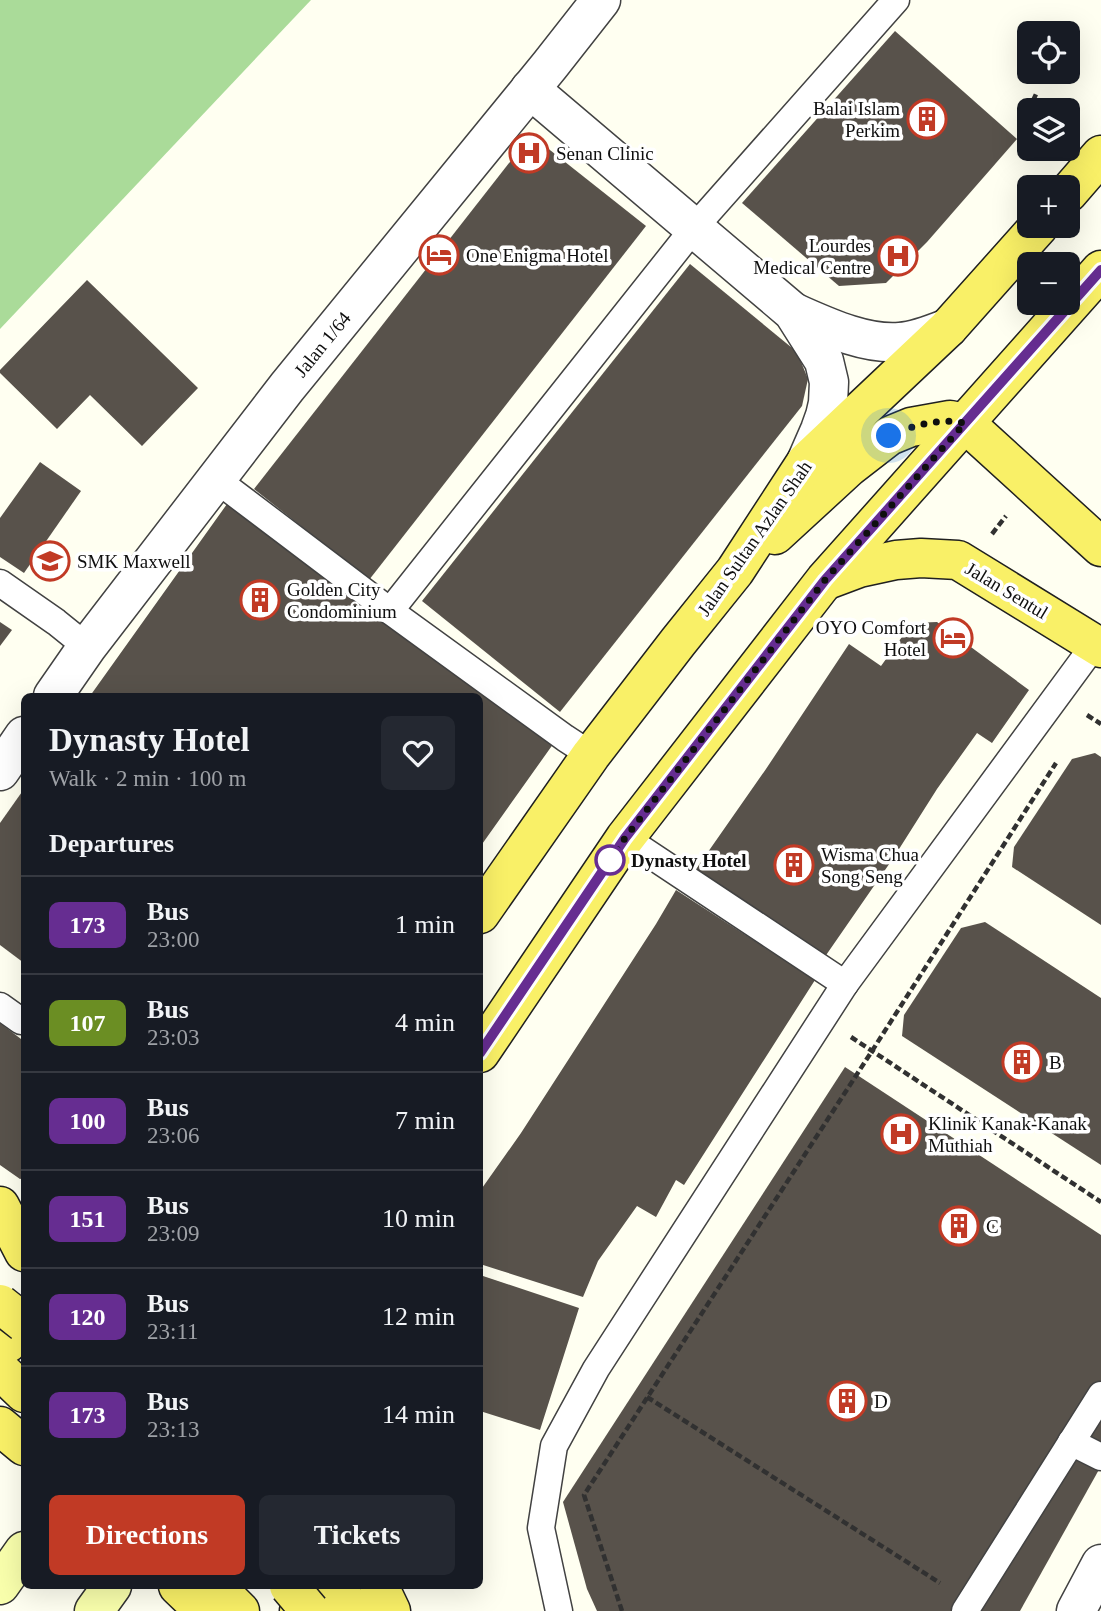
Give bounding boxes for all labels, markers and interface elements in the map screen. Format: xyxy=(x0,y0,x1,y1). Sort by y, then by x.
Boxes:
map controls xyxy=(1017,21,1080,315)
button: locate xyxy=(1017,21,1080,84)
place label: Balai Islam Perkim xyxy=(813,98,900,141)
building icon: Balai Islam Perkim xyxy=(906,98,948,140)
button: layers xyxy=(1017,98,1080,161)
hospital icon: Senan Clinic xyxy=(508,132,550,174)
place label: Senan Clinic xyxy=(556,143,654,164)
button: + xyxy=(1017,175,1080,238)
hotel icon: One Enigma Hotel xyxy=(418,234,460,276)
place label: Lourdes Medical Centre xyxy=(753,235,871,278)
hospital icon: Lourdes Medical Centre xyxy=(877,235,919,277)
place label: One Enigma Hotel xyxy=(466,245,608,266)
button: − xyxy=(1017,252,1080,315)
street label: Jalan 1/64 xyxy=(290,307,355,381)
your location xyxy=(871,418,906,453)
street label: Jalan Sultan Azlan Shah xyxy=(693,456,816,620)
school or university icon: SMK Maxwell xyxy=(29,540,71,582)
place label: SMK Maxwell xyxy=(77,551,190,572)
street label: Jalan Sentul xyxy=(962,558,1052,623)
building icon: Golden City Condominium xyxy=(239,579,281,621)
place label: Golden City Condominium xyxy=(287,579,397,622)
place label: OYO Comfort Hotel xyxy=(816,617,927,660)
hotel icon: OYO Comfort Hotel xyxy=(932,617,974,659)
button: heart xyxy=(381,716,455,790)
text: Dynasty Hotel xyxy=(49,722,250,758)
text: Walk · 2 min · 100 m xyxy=(49,766,246,791)
text: Departures xyxy=(49,829,174,858)
building icon: Wisma Chua Song Seng xyxy=(773,844,815,886)
place label: Wisma Chua Song Seng xyxy=(821,844,919,887)
marker: Dynasty Hotel xyxy=(595,845,625,875)
place label: Dynasty Hotel xyxy=(631,850,747,871)
text: Bus xyxy=(147,897,189,926)
text: 1 min xyxy=(395,910,455,939)
text: 173 xyxy=(70,912,106,938)
text: 23:00 xyxy=(147,927,199,952)
text: Bus xyxy=(147,995,189,1024)
text: 4 min xyxy=(395,1008,455,1037)
text: 107 xyxy=(70,1010,106,1036)
text: 23:03 xyxy=(147,1025,199,1050)
building icon: B xyxy=(1001,1041,1043,1083)
place label: B xyxy=(1049,1052,1062,1073)
text: Bus xyxy=(147,1093,189,1122)
text: 7 min xyxy=(395,1106,455,1135)
text: 100 xyxy=(70,1108,106,1134)
hospital icon: Klinik Kanak-Kanak Muthiah xyxy=(880,1113,922,1155)
place label: Klinik Kanak-Kanak Muthiah xyxy=(928,1113,1087,1156)
text: 23:06 xyxy=(147,1123,199,1148)
text: Bus xyxy=(147,1191,189,1220)
text: 10 min xyxy=(382,1204,455,1233)
building icon: C xyxy=(938,1205,980,1247)
text: 151 xyxy=(70,1206,106,1232)
place label: C xyxy=(986,1216,999,1237)
text: 23:09 xyxy=(147,1221,199,1246)
text: Bus xyxy=(147,1289,189,1318)
text: 12 min xyxy=(382,1302,455,1331)
text: 120 xyxy=(70,1304,106,1330)
text: 23:11 xyxy=(147,1319,199,1344)
building icon: D xyxy=(826,1380,868,1422)
text: Bus xyxy=(147,1387,189,1416)
place label: D xyxy=(874,1391,888,1412)
text: 14 min xyxy=(382,1400,455,1429)
text: 173 xyxy=(70,1402,106,1428)
text: 23:13 xyxy=(147,1417,199,1442)
button: Directions xyxy=(49,1495,245,1575)
button: Tickets xyxy=(259,1495,455,1575)

